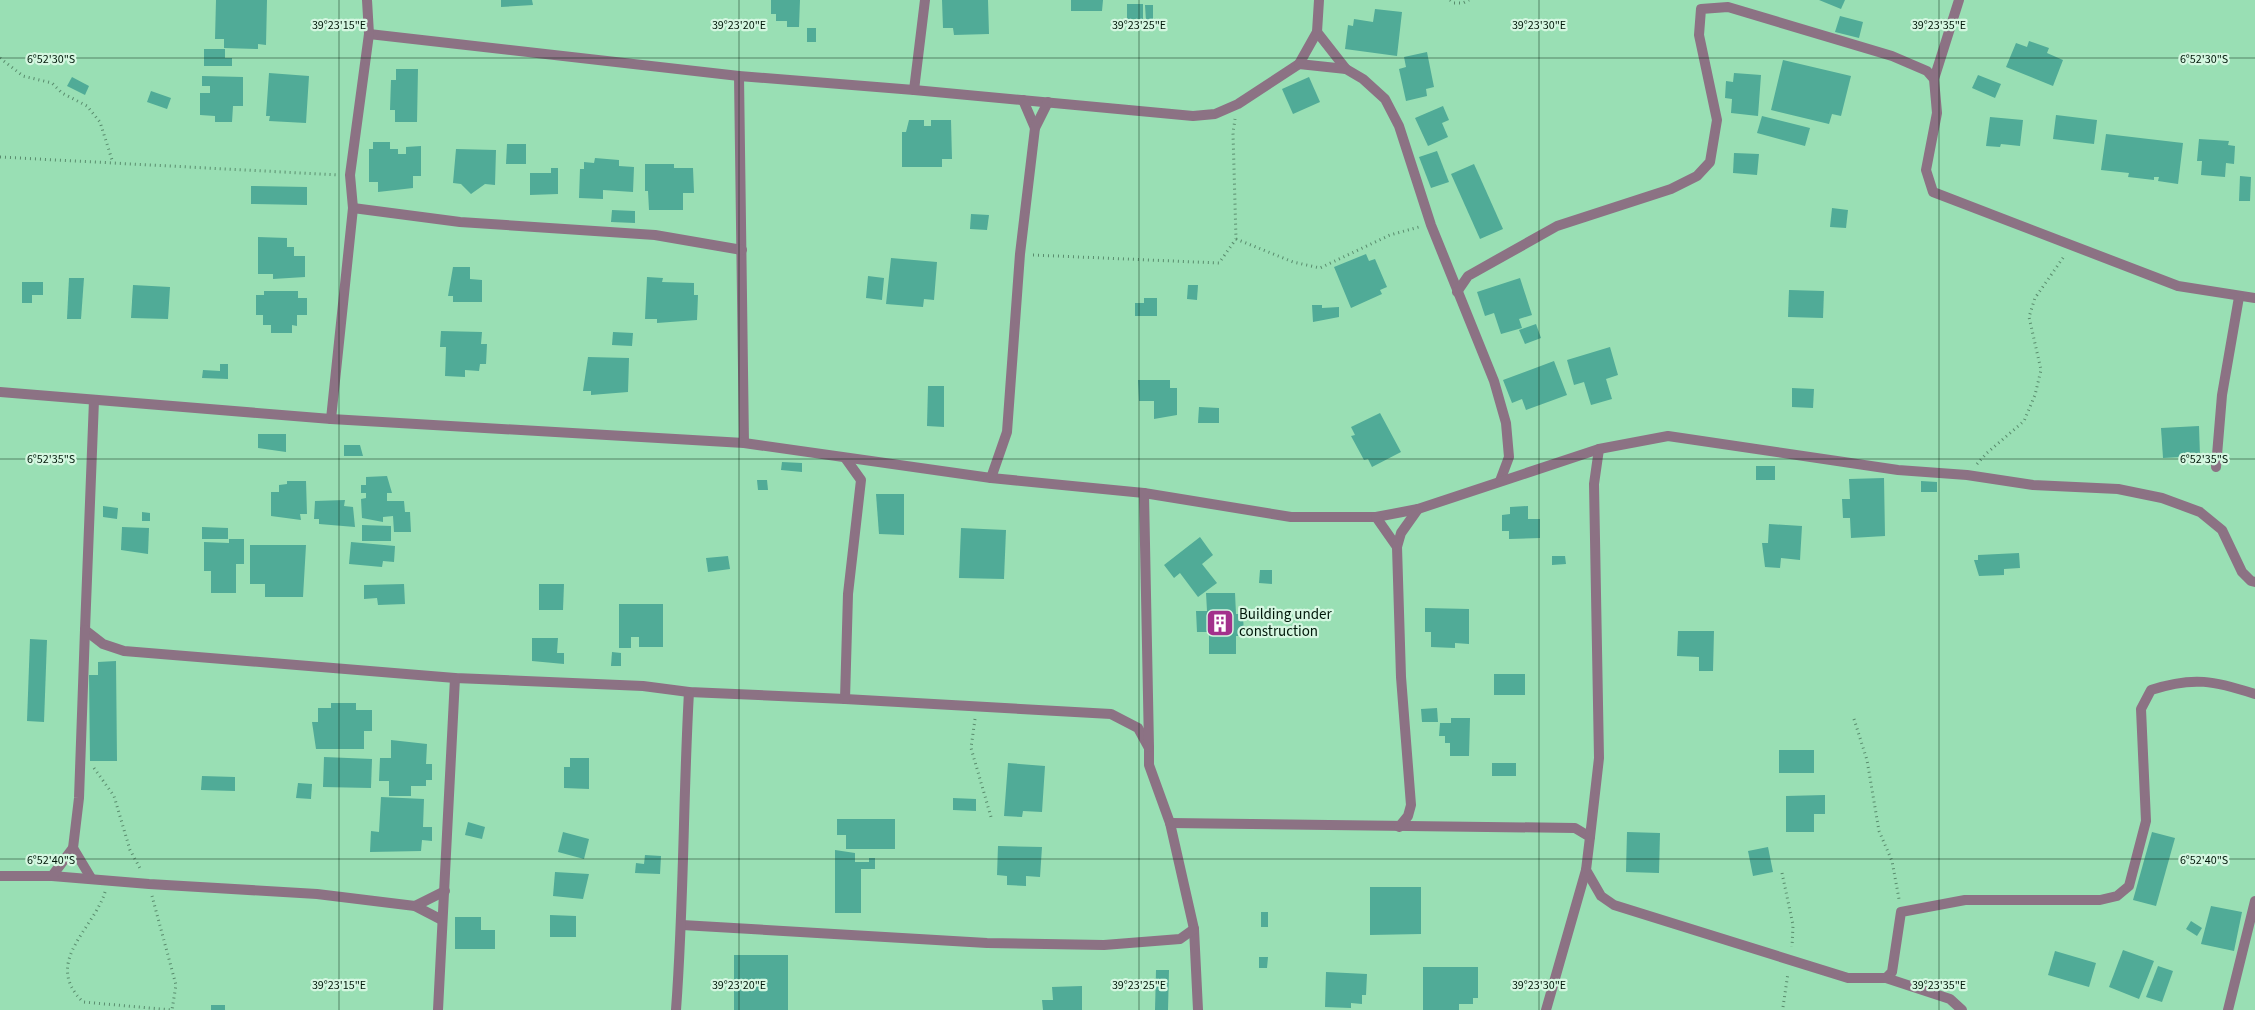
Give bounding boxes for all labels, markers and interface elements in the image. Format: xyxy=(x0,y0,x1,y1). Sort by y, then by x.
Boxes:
text: 39°23'15"E xyxy=(312,17,366,34)
text: 39°23'20"E xyxy=(712,17,766,34)
text: 39°23'25"E xyxy=(1112,17,1166,34)
text: 39°23'30"E xyxy=(1512,17,1566,34)
text: 39°23'35"E xyxy=(1912,17,1966,34)
text: 6°52'30"S xyxy=(27,51,75,68)
text: 6°52'30"S xyxy=(2180,51,2228,68)
text: 6°52'35"S xyxy=(27,451,75,468)
text: 6°52'35"S xyxy=(2180,451,2228,468)
place label: Building under construction xyxy=(1239,604,1332,642)
building icon: Building under construction xyxy=(1205,608,1235,638)
text: 6°52'40"S xyxy=(27,852,75,869)
text: 6°52'40"S xyxy=(2180,852,2228,869)
text: 39°23'15"E xyxy=(312,977,366,994)
text: 39°23'20"E xyxy=(712,977,766,994)
text: 39°23'25"E xyxy=(1112,977,1166,994)
text: 39°23'30"E xyxy=(1512,977,1566,994)
text: 39°23'35"E xyxy=(1912,977,1966,994)

